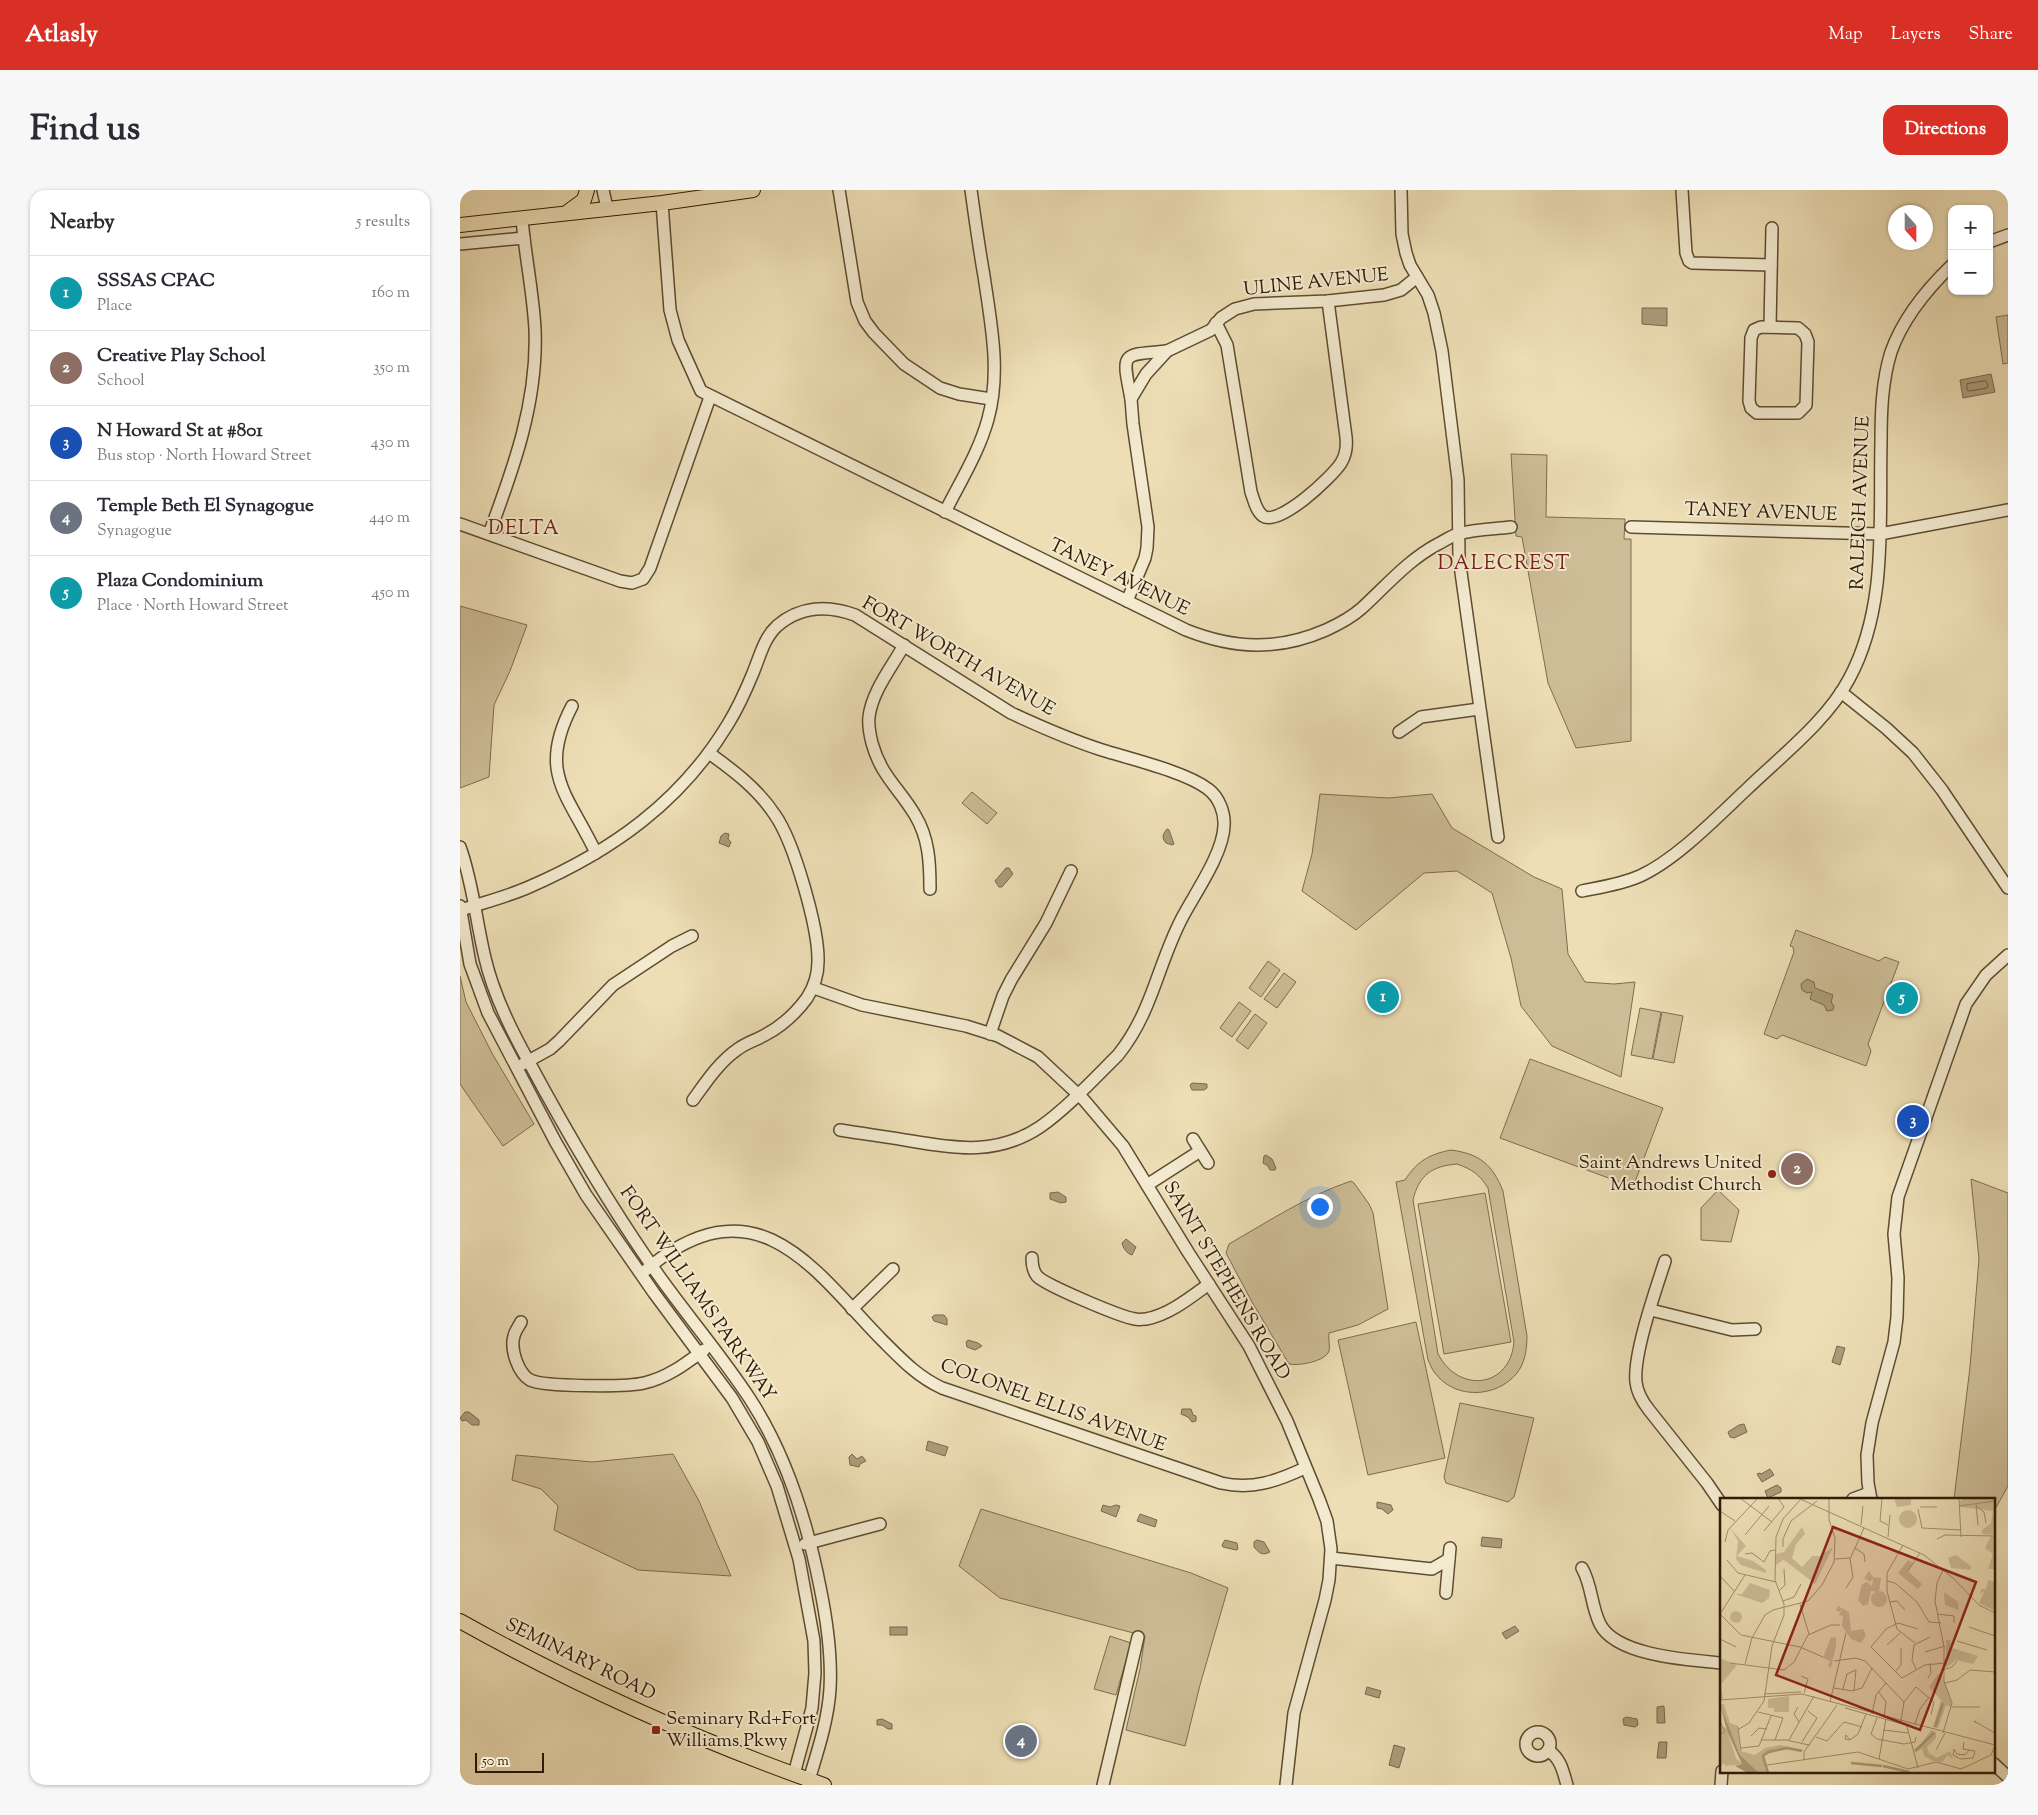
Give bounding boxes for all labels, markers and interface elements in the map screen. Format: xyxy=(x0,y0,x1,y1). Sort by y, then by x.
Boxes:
text: Atlasly xyxy=(25,18,98,52)
text: Map xyxy=(1828,22,1863,48)
text: Layers xyxy=(1891,22,1941,48)
text: Share xyxy=(1969,22,2013,48)
text: Find us xyxy=(30,105,140,156)
button: Directions xyxy=(1883,105,2008,155)
north arrow xyxy=(1888,205,1933,250)
map controls xyxy=(1948,205,1993,295)
button: + xyxy=(1948,205,1993,250)
text: Nearby xyxy=(50,208,115,238)
text: 5 results xyxy=(356,211,410,234)
button: − xyxy=(1948,250,1993,295)
street label: ULINE AVENUE xyxy=(1242,262,1390,304)
text: SSSAS CPAC xyxy=(97,268,215,295)
text: 1 xyxy=(63,282,69,305)
text: 160 m xyxy=(372,282,410,305)
text: Place xyxy=(97,295,132,318)
text: Creative Play School xyxy=(97,343,265,370)
text: 2 xyxy=(62,357,70,380)
text: 350 m xyxy=(373,357,410,380)
text: School xyxy=(97,370,145,393)
street label: RALEIGH AVENUE xyxy=(1844,415,1878,591)
text: N Howard St at #801 xyxy=(97,418,263,445)
text: 3 xyxy=(63,432,69,455)
text: 430 m xyxy=(371,432,410,455)
text: Bus stop · North Howard Street xyxy=(97,445,311,468)
text: Temple Beth El Synagogue xyxy=(97,493,314,520)
street label: TANEY AVENUE xyxy=(1684,497,1838,529)
text: 4 xyxy=(62,507,70,530)
text: 440 m xyxy=(369,507,410,530)
district label: DELTA xyxy=(488,515,560,544)
text: Synagogue xyxy=(97,520,172,543)
street label: TANEY AVENUE xyxy=(1044,532,1194,624)
district label: DALECREST xyxy=(1438,550,1570,579)
text: Plaza Condominium xyxy=(97,568,263,595)
text: 5 xyxy=(63,582,69,605)
text: 450 m xyxy=(371,582,410,605)
street label: FORT WORTH AVENUE xyxy=(856,591,1060,724)
text: Place · North Howard Street xyxy=(97,595,289,618)
pin: 1 xyxy=(1367,978,1399,1016)
pin: 5 xyxy=(1886,979,1918,1017)
pin: 3 xyxy=(1897,1102,1929,1140)
place label: Saint Andrews United Methodist Church xyxy=(1578,1150,1762,1199)
pin: 2 xyxy=(1781,1150,1813,1188)
marker: Saint Andrews United Methodist Church xyxy=(1766,1168,1778,1180)
street label: SAINT STEPHENS ROAD xyxy=(1156,1176,1296,1386)
street label: FORT WILLIAMS PARKWAY xyxy=(612,1181,782,1407)
your location xyxy=(1307,1194,1333,1220)
street label: COLONEL ELLIS AVENUE xyxy=(936,1352,1170,1460)
inset map xyxy=(1720,1498,1996,1772)
street label: SEMINARY ROAD xyxy=(500,1612,660,1708)
place label: Seminary Rd+Fort Williams Pkwy xyxy=(666,1706,816,1755)
pin: 4 xyxy=(1005,1722,1037,1760)
marker: Seminary Rd+Fort Williams Pkwy xyxy=(650,1724,662,1736)
scale bar xyxy=(475,1750,544,1773)
text: 50 m xyxy=(482,1752,509,1772)

